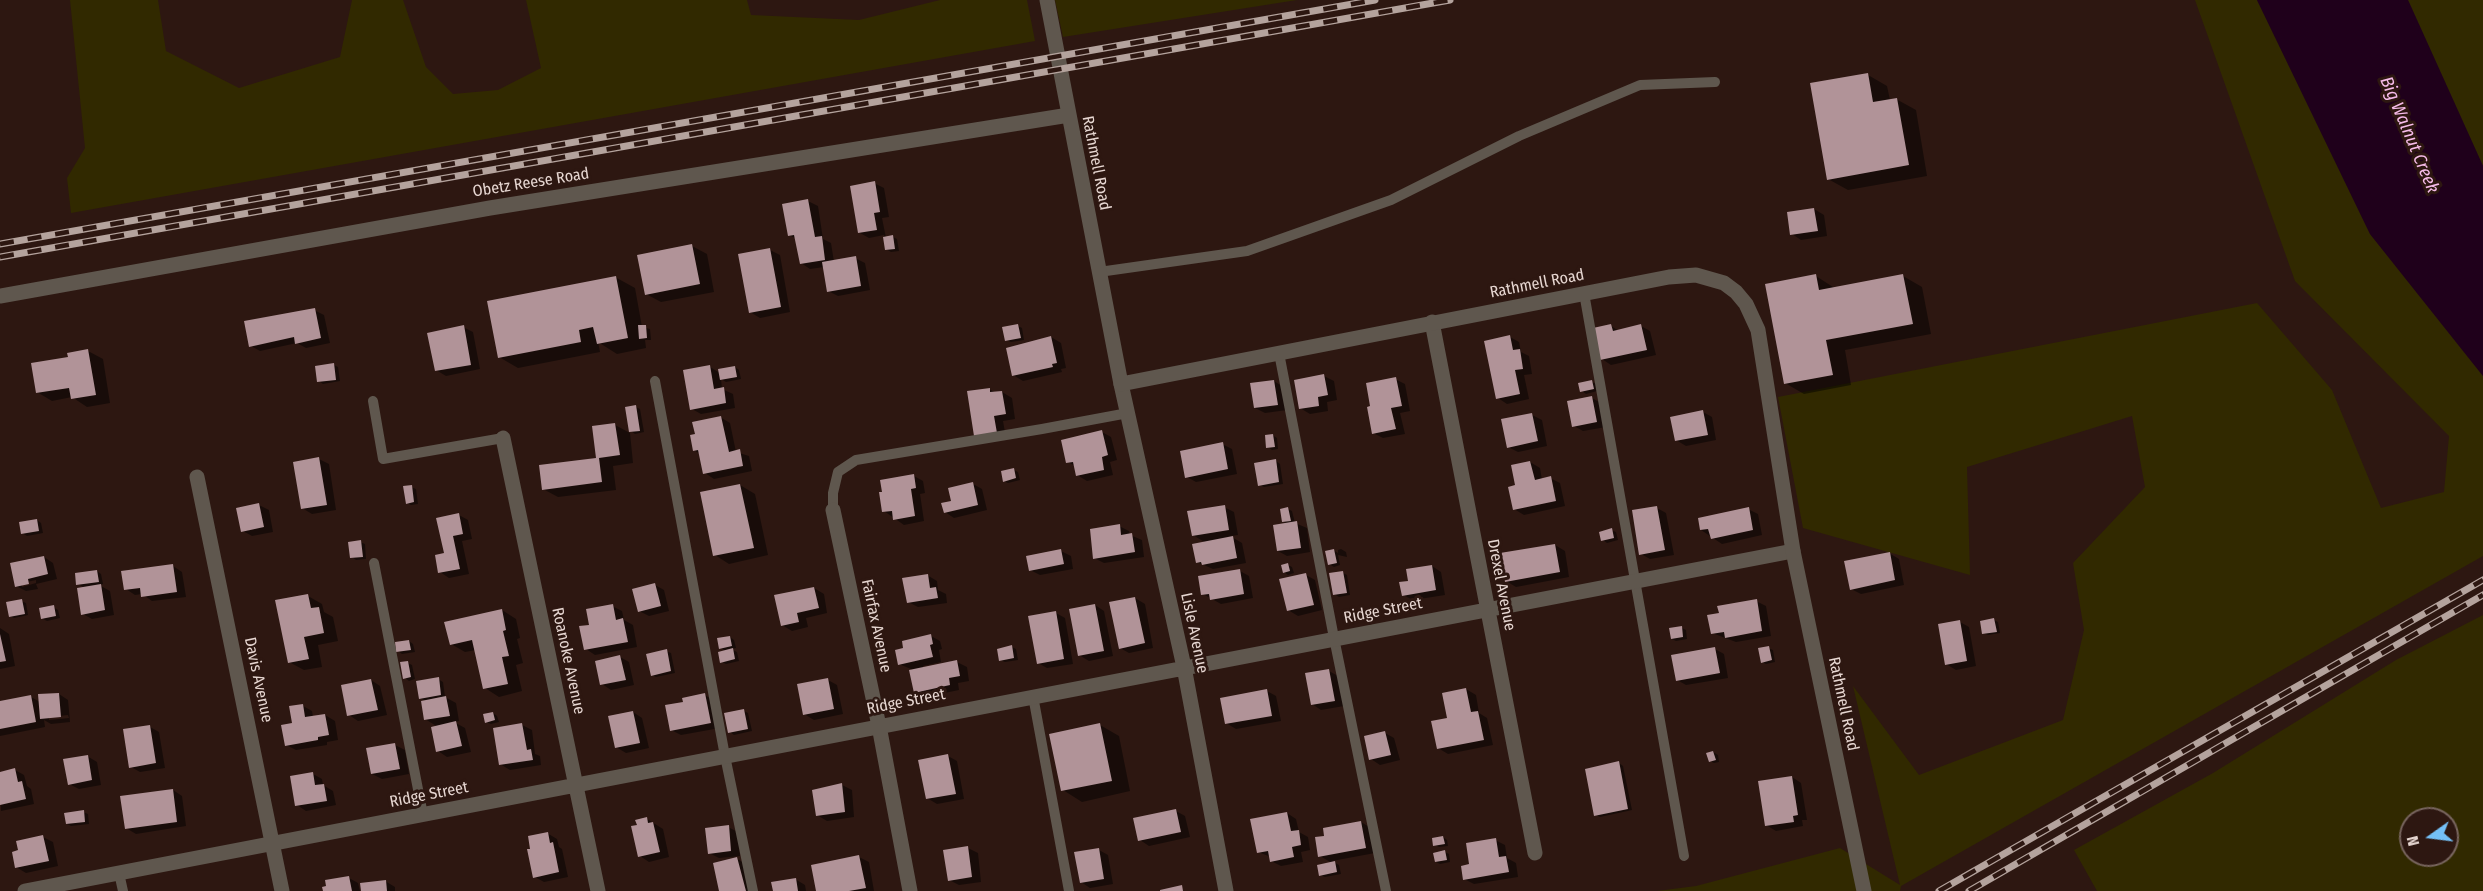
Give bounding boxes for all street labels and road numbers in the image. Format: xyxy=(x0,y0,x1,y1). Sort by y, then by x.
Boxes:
street label: Rathmell Road xyxy=(1077,114,1115,212)
street label: Obetz Reese Road xyxy=(471,164,591,202)
street label: Rathmell Road xyxy=(1488,265,1586,303)
street label: Drexel Avenue xyxy=(1483,538,1519,632)
street label: Fairfax Avenue xyxy=(857,578,895,674)
street label: Lisle Avenue xyxy=(1176,591,1212,675)
street label: Ridge Street xyxy=(1342,594,1424,628)
street label: Roanoke Avenue xyxy=(547,606,589,716)
street label: Davis Avenue xyxy=(240,636,276,724)
street label: Rathmell Road xyxy=(1824,655,1862,753)
street label: Ridge Street xyxy=(865,685,947,719)
street label: Ridge Street xyxy=(388,778,470,812)

